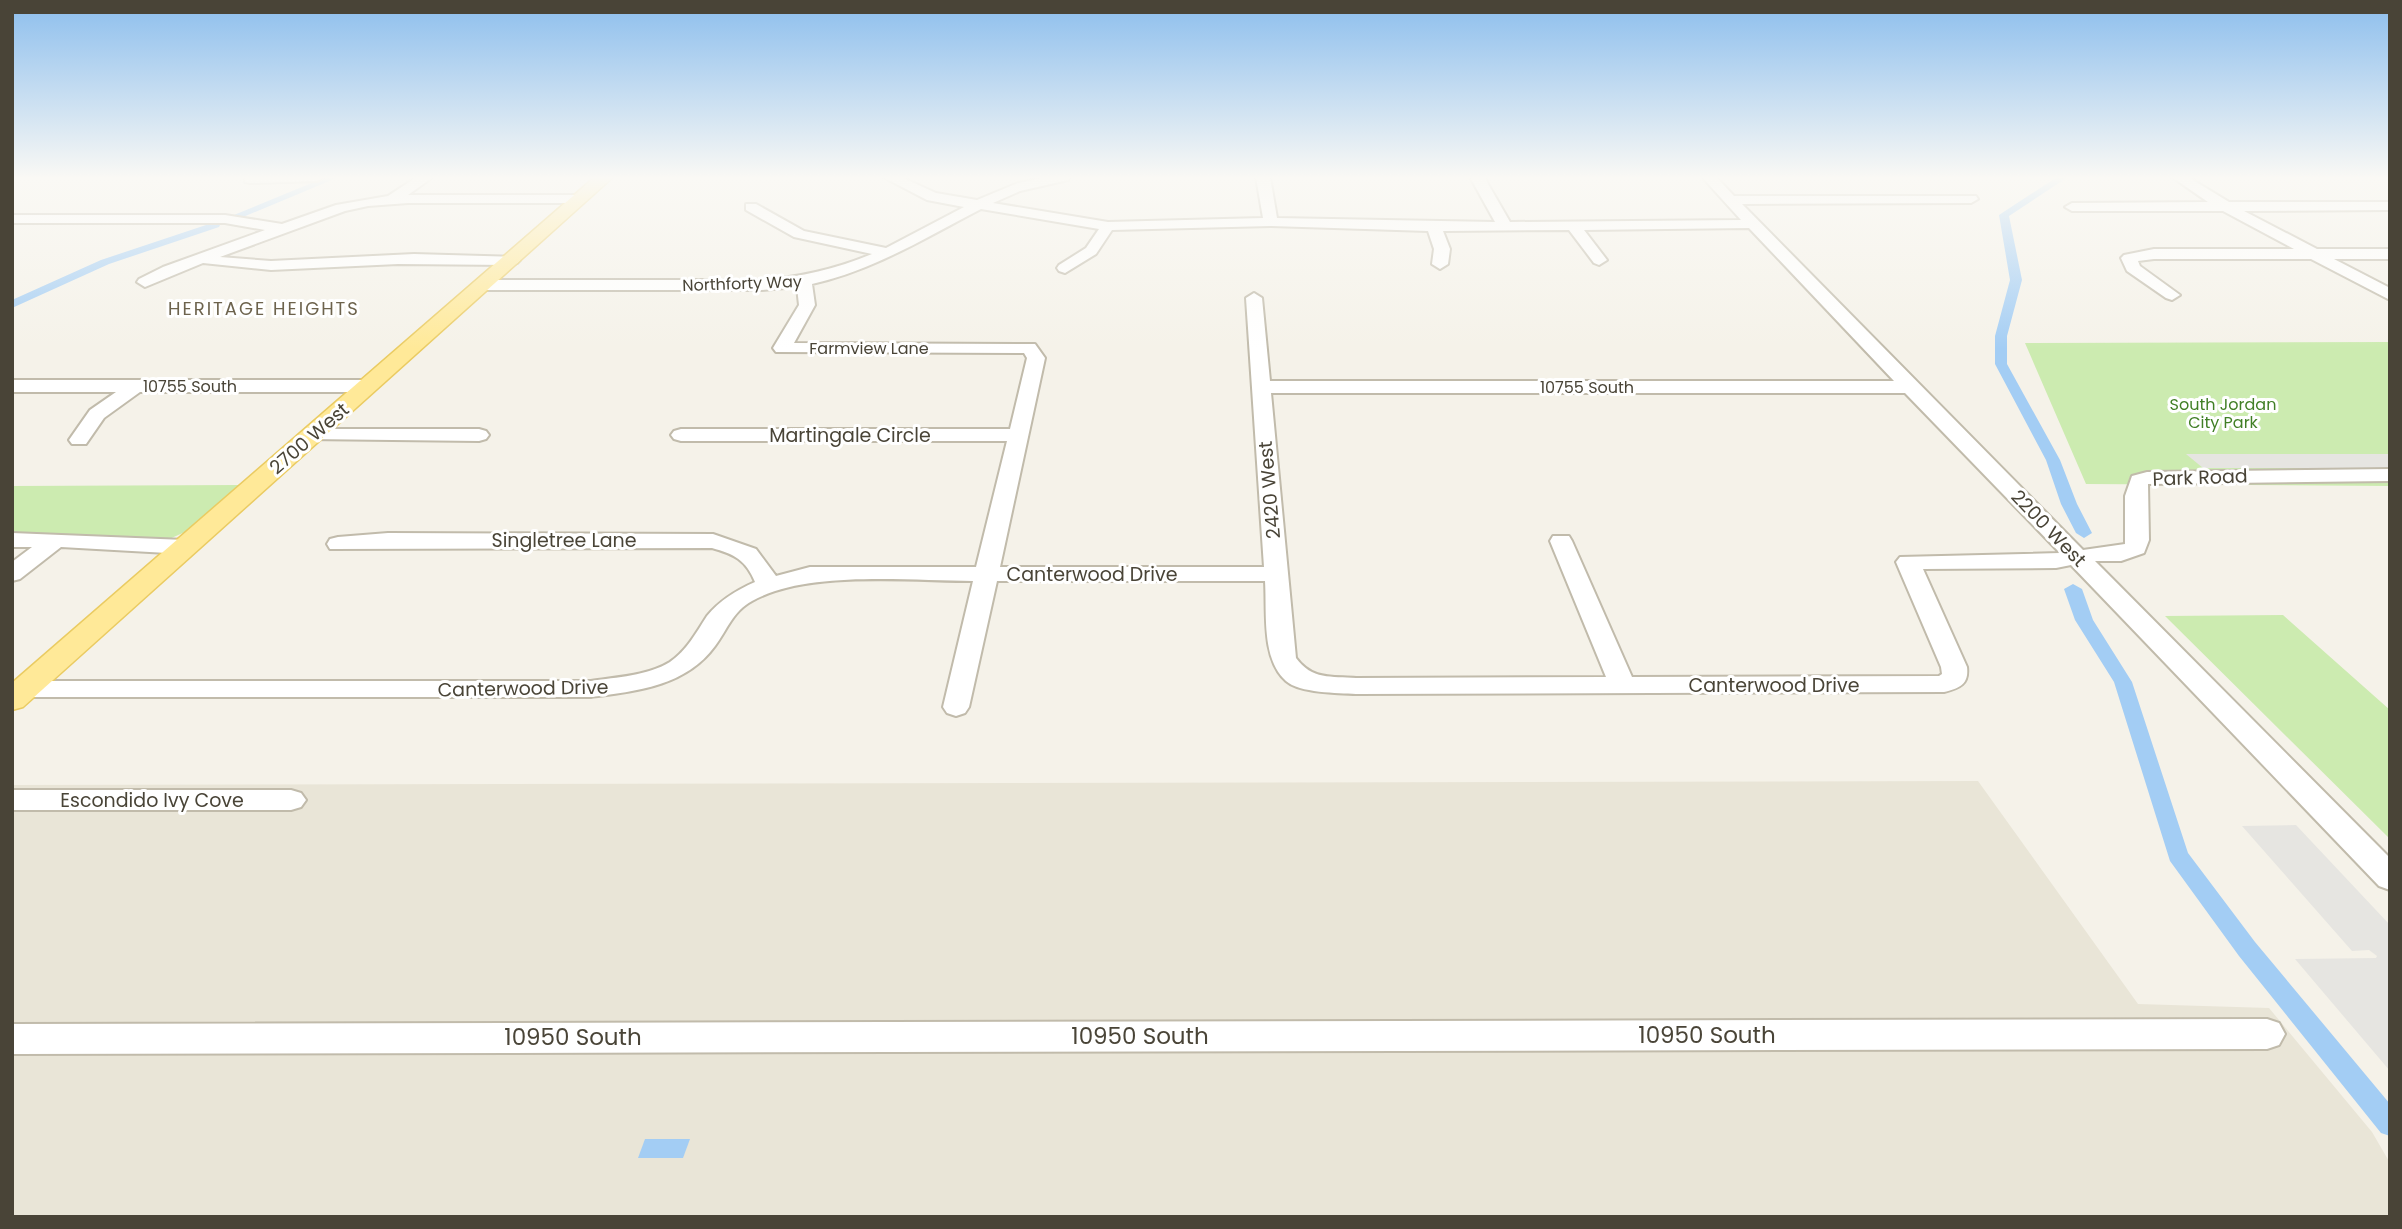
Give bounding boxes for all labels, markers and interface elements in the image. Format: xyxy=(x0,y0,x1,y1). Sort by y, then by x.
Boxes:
street label: Northforty Way xyxy=(682,270,802,297)
district label: HERITAGE HEIGHTS xyxy=(168,296,360,321)
street label: Farmview Lane xyxy=(809,337,929,360)
street label: 10755 South xyxy=(143,375,237,398)
street label: 10755 South xyxy=(1540,376,1634,399)
park label: South Jordan City Park xyxy=(2170,393,2276,434)
street label: 2700 West xyxy=(264,396,355,481)
street label: Martingale Circle xyxy=(769,422,931,449)
street label: 2420 West xyxy=(1252,440,1287,540)
street label: Park Road xyxy=(2152,462,2248,493)
street label: 2200 West xyxy=(2005,484,2092,573)
street label: Singletree Lane xyxy=(492,527,636,554)
street label: Canterwood Drive xyxy=(1007,561,1177,588)
street label: Canterwood Drive xyxy=(1689,672,1859,699)
street label: Canterwood Drive xyxy=(437,674,609,703)
street label: Escondido Ivy Cove xyxy=(60,787,244,814)
street label: 10950 South xyxy=(1638,1019,1776,1051)
street label: 10950 South xyxy=(1071,1020,1209,1052)
street label: 10950 South xyxy=(504,1021,642,1053)

